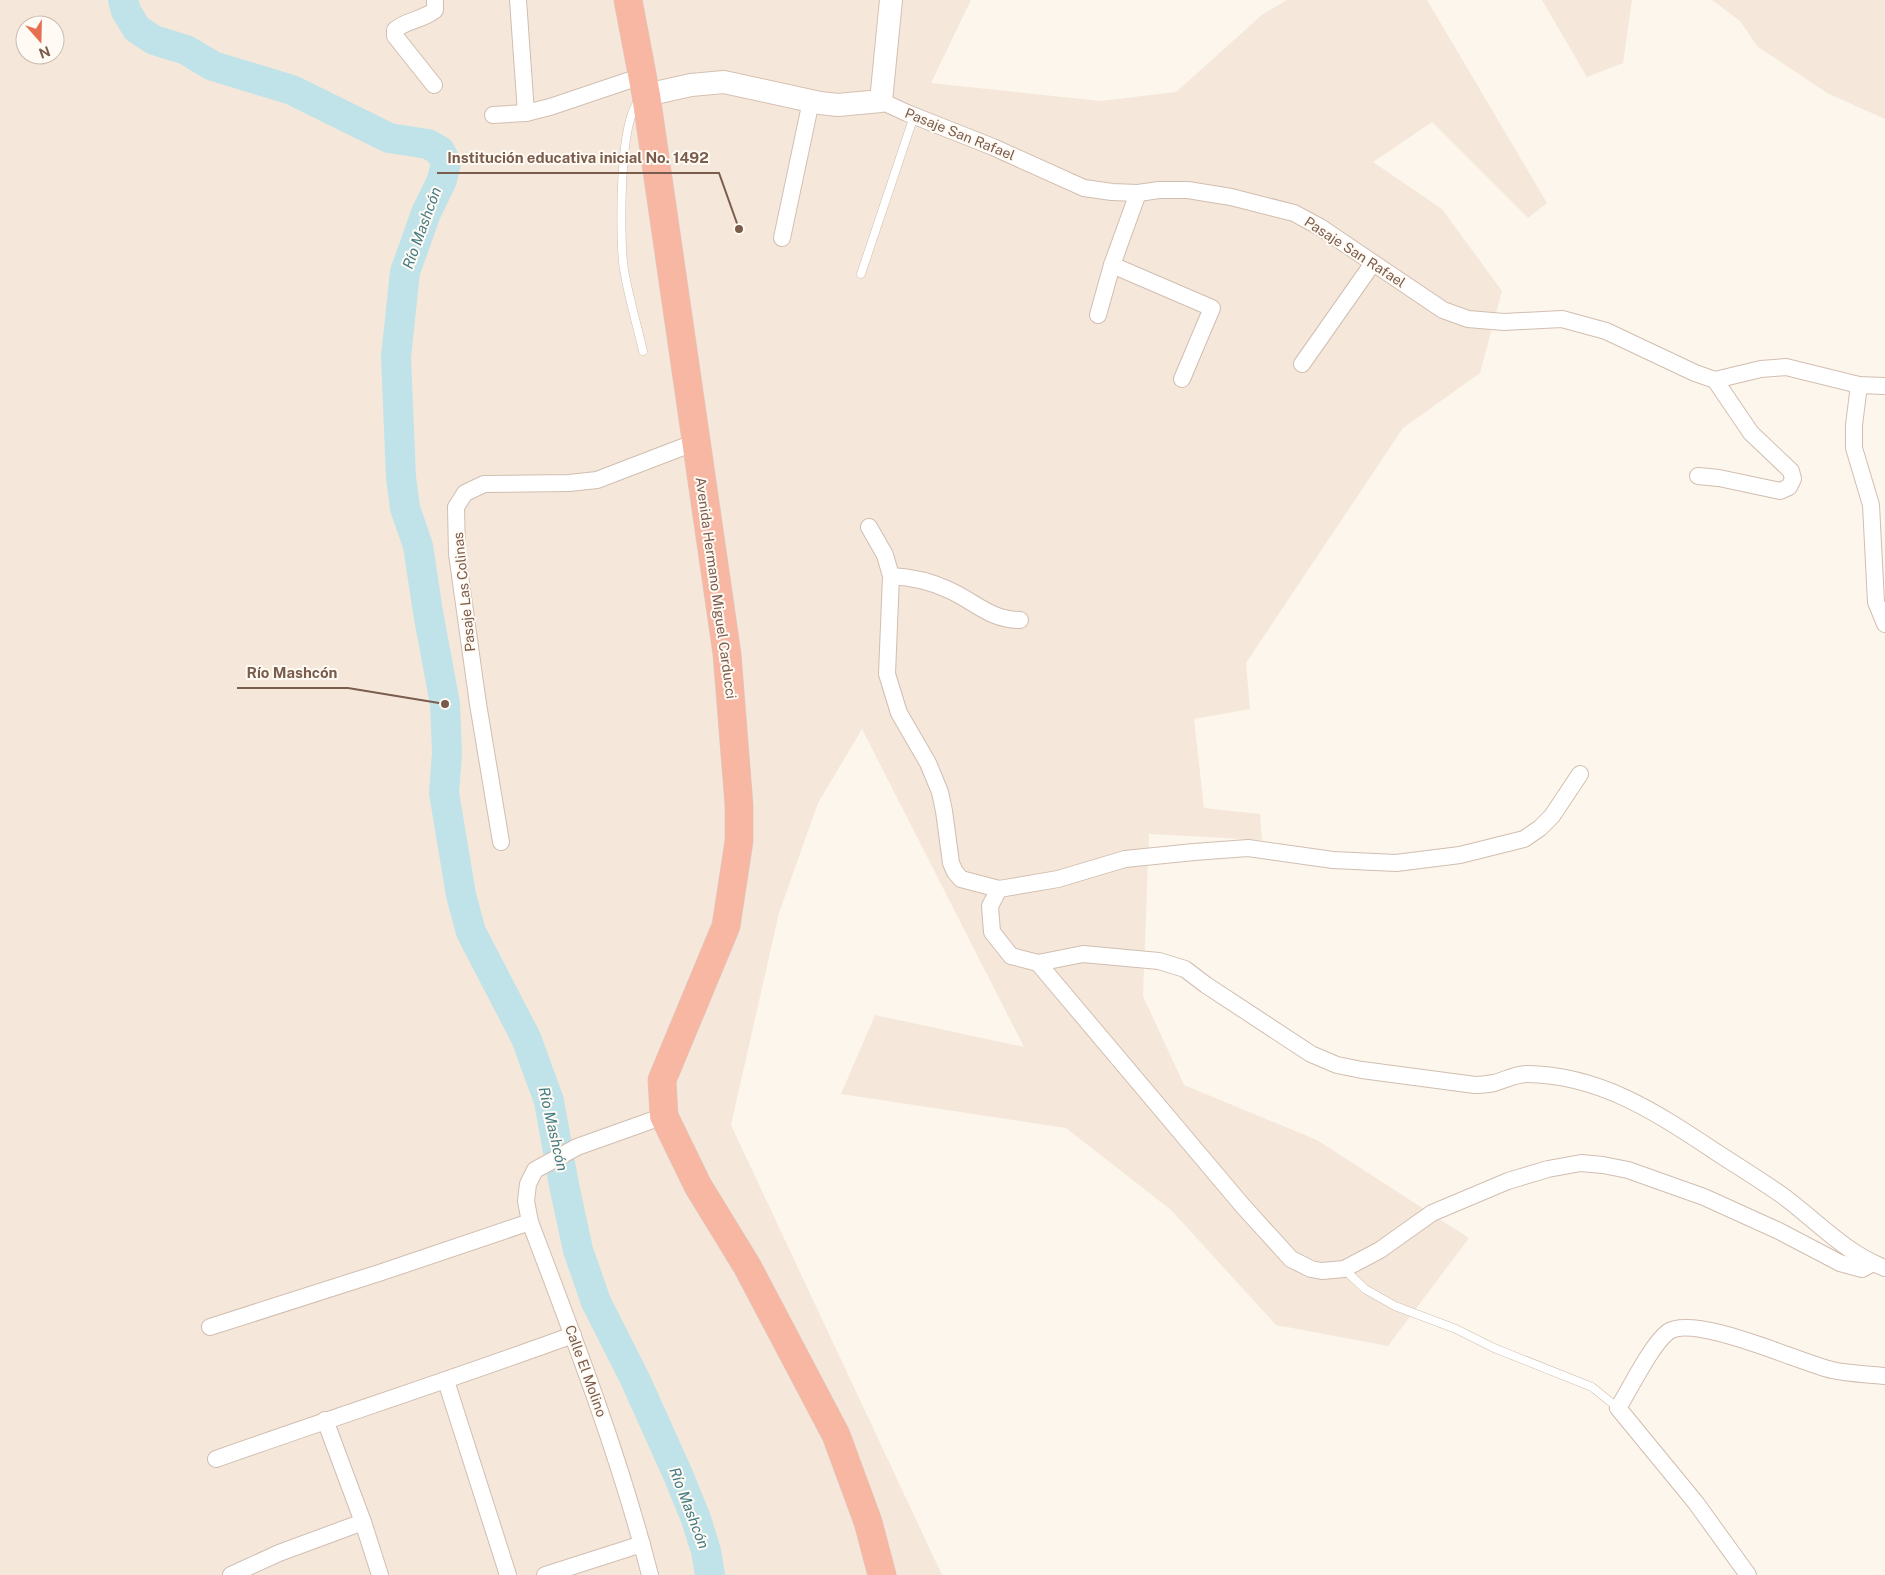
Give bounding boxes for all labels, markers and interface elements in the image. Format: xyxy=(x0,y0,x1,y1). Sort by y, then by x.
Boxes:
north arrow xyxy=(15,15,65,65)
text: N xyxy=(37,43,52,62)
street label: Pasaje San Rafael xyxy=(903,105,1017,163)
callout: Institución educativa inicial No. 1492 xyxy=(437,143,719,173)
text: Institución educativa inicial No. 1492 xyxy=(447,149,709,166)
water label: Río Mashcón xyxy=(399,185,444,271)
street label: Pasaje San Rafael xyxy=(1302,213,1408,291)
street label: Avenida Hermano Miguel Carducci xyxy=(692,476,740,700)
street label: Pasaje Las Colinas xyxy=(450,531,478,653)
callout: Río Mashcón xyxy=(237,658,348,688)
text: Río Mashcón xyxy=(247,664,338,681)
water label: Río Mashcón xyxy=(536,1085,571,1173)
street label: Calle El Molino xyxy=(562,1323,610,1419)
water label: Río Mashcón xyxy=(666,1465,713,1551)

